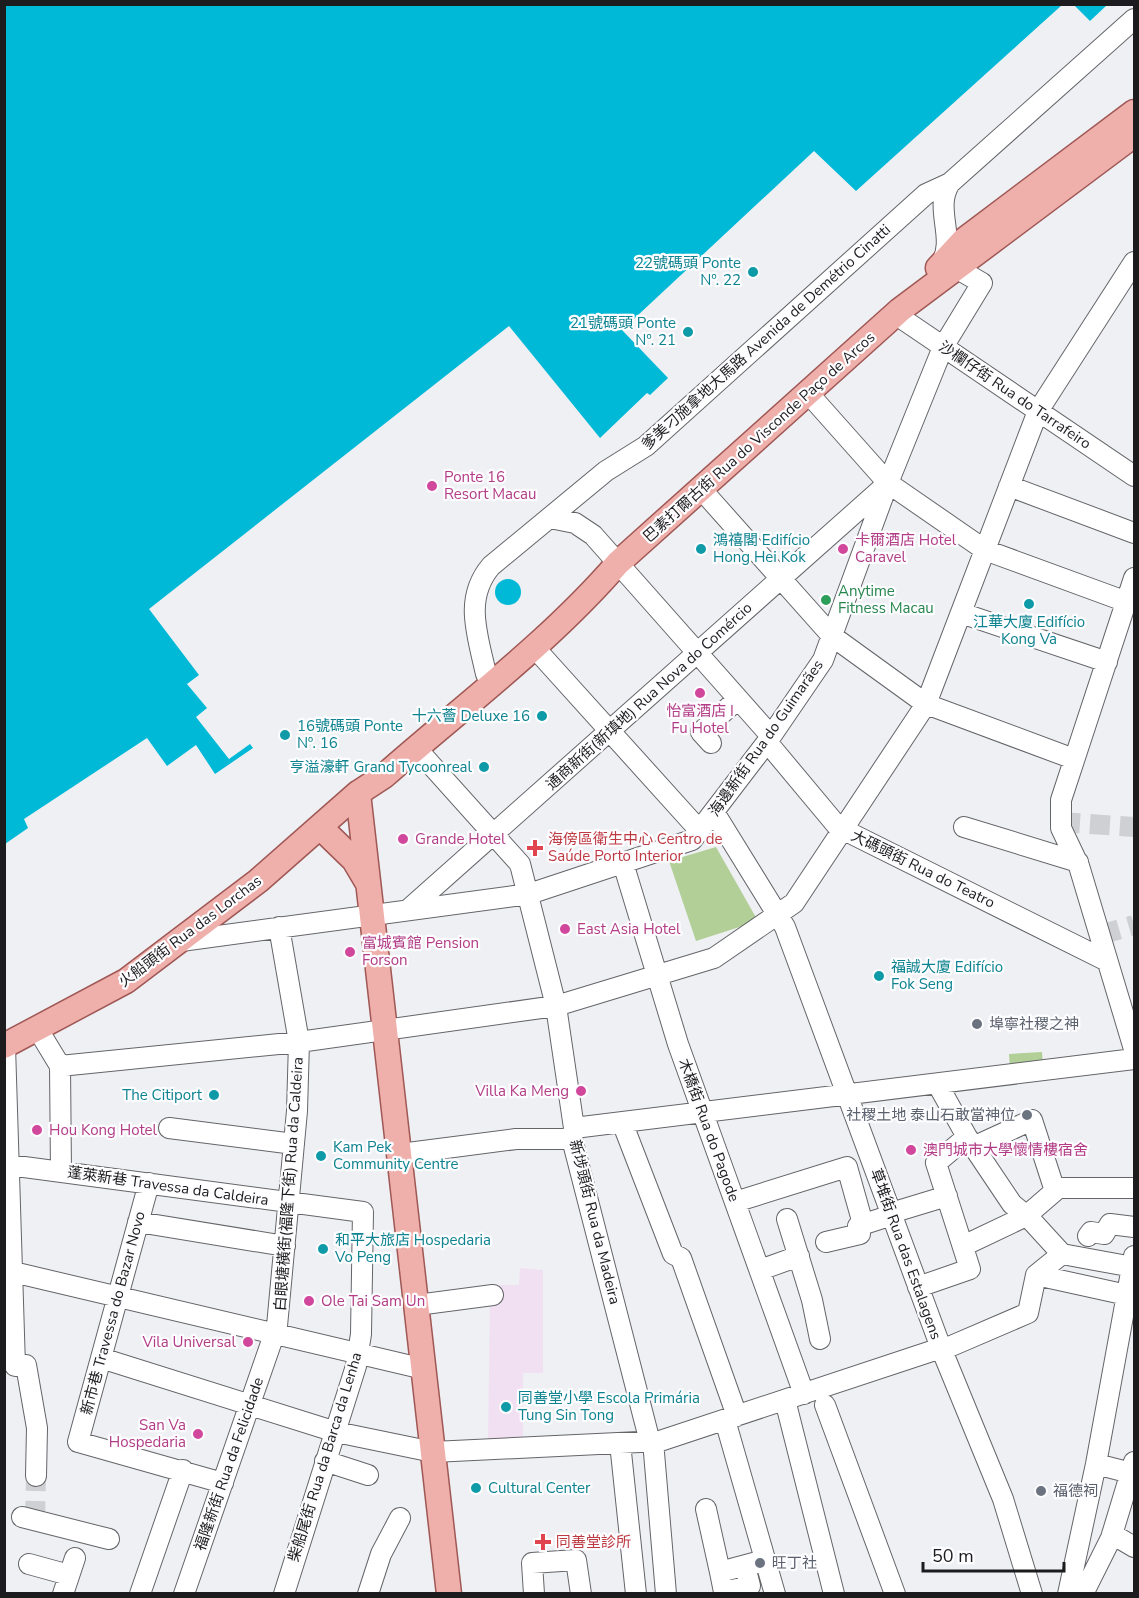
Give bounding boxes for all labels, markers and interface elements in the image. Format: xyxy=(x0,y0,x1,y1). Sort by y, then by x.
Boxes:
street label: 爹美刁施拿地大馬路 Avenida de Demétrio Cinatti xyxy=(637,220,895,454)
place label: 22號碼頭 Ponte Nº. 22 xyxy=(635,253,741,290)
marker: 22號碼頭 Ponte Nº. 22 xyxy=(746,265,760,279)
place label: 21號碼頭 Ponte Nº. 21 xyxy=(570,313,676,350)
marker: 21號碼頭 Ponte Nº. 21 xyxy=(681,325,695,339)
street label: 巴素打爾古街 Rua do Visconde Paço de Arcos xyxy=(639,327,879,547)
street label: 沙欄仔街 Rua do Tarrafeiro xyxy=(935,337,1095,453)
place label: Ponte 16 Resort Macau xyxy=(444,467,536,504)
marker: Ponte 16 Resort Macau xyxy=(425,479,439,493)
place label: 鴻禧閣 Edifício Hong Hei Kok xyxy=(713,530,810,567)
place label: 卡爾酒店 Hotel Caravel xyxy=(855,530,957,567)
marker: 鴻禧閣 Edifício Hong Hei Kok xyxy=(694,542,708,556)
marker: 卡爾酒店 Hotel Caravel xyxy=(836,542,850,556)
place label: Anytime Fitness Macau xyxy=(838,581,934,618)
marker: Anytime Fitness Macau xyxy=(819,593,833,607)
marker: 江華大廈 Edifício Kong Va xyxy=(1022,597,1036,611)
street label: 通商新街(新填地) Rua Nova do Comércio xyxy=(542,598,756,794)
place label: 江華大廈 Edifício Kong Va xyxy=(973,612,1085,649)
street label: 海邊新街 Rua do Guimarães xyxy=(704,656,828,820)
marker: 怡富酒店 I Fu Hotel xyxy=(693,686,707,700)
place label: 怡富酒店 I Fu Hotel xyxy=(666,701,734,738)
place label: 十六薈 Deluxe 16 xyxy=(412,706,530,726)
marker: 十六薈 Deluxe 16 xyxy=(535,709,549,723)
place label: 16號碼頭 Ponte Nº. 16 xyxy=(297,716,403,753)
marker: 16號碼頭 Ponte Nº. 16 xyxy=(278,728,292,742)
place label: 亨溢濠軒 Grand Tycoonreal xyxy=(290,757,473,777)
marker: 亨溢濠軒 Grand Tycoonreal xyxy=(477,760,491,774)
street label: 大碼頭街 Rua do Teatro xyxy=(848,825,998,913)
place label: Grande Hotel xyxy=(415,829,506,849)
place label: 海傍區衛生中心 Centro de Saúde Porto Interior xyxy=(548,829,722,866)
marker: Grande Hotel xyxy=(396,832,410,846)
marker: 海傍區衛生中心 Centro de Saúde Porto Interior xyxy=(526,839,544,857)
street label: 火船頭街 Rua das Lorchas xyxy=(114,871,266,991)
place label: East Asia Hotel xyxy=(577,919,681,939)
marker: East Asia Hotel xyxy=(558,922,572,936)
place label: 富城賓館 Pension Forson xyxy=(362,933,479,970)
marker: 富城賓館 Pension Forson xyxy=(343,945,357,959)
place label: 福誠大廈 Edifício Fok Seng xyxy=(891,957,1003,994)
marker: 福誠大廈 Edifício Fok Seng xyxy=(872,969,886,983)
place label: 埠寧社稷之神 xyxy=(989,1014,1079,1034)
marker: 埠寧社稷之神 xyxy=(970,1017,984,1031)
street label: 白眼塘橫街(福隆下街) Rua da Caldeira xyxy=(270,1056,308,1312)
street label: 木橋街 Rua do Pagode xyxy=(674,1056,744,1204)
place label: Villa Ka Meng xyxy=(474,1081,569,1101)
marker: Villa Ka Meng xyxy=(574,1084,588,1098)
place label: The Citiport xyxy=(122,1085,203,1105)
marker: The Citiport xyxy=(207,1088,221,1102)
place label: 社稷土地 泰山石敢當神位 xyxy=(846,1105,1015,1125)
marker: 社稷土地 泰山石敢當神位 xyxy=(1020,1108,1034,1122)
place label: Hou Kong Hotel xyxy=(49,1120,158,1140)
marker: Hou Kong Hotel xyxy=(30,1123,44,1137)
place label: Kam Pek Community Centre xyxy=(333,1137,459,1174)
street label: 新埗頭街 Rua da Madeira xyxy=(565,1138,625,1306)
place label: 澳門城市大學懷情樓宿舍 xyxy=(923,1140,1088,1160)
marker: 澳門城市大學懷情樓宿舍 xyxy=(904,1143,918,1157)
marker: Kam Pek Community Centre xyxy=(314,1149,328,1163)
street label: 蓬萊新巷 Travessa da Caldeira xyxy=(66,1162,270,1210)
street label: 草堆街 Rua das Estalagens xyxy=(866,1166,946,1342)
street label: 新市巷 Travessa do Bazar Novo xyxy=(76,1209,150,1417)
place label: 和平大旅店 Hospedaria Vo Peng xyxy=(334,1230,491,1267)
marker: 和平大旅店 Hospedaria Vo Peng xyxy=(316,1242,330,1256)
place label: Ole Tai Sam Un xyxy=(321,1291,425,1311)
marker: Ole Tai Sam Un xyxy=(302,1294,316,1308)
place label: Vila Universal xyxy=(142,1332,237,1352)
marker: Vila Universal xyxy=(241,1335,255,1349)
street label: 柴船尾街 Rua da Barca da Lenha xyxy=(284,1350,366,1564)
street label: 福隆新街 Rua da Felicidade xyxy=(190,1375,268,1553)
place label: 同善堂小學 Escola Primária Tung Sin Tong xyxy=(518,1388,700,1425)
marker: 同善堂小學 Escola Primária Tung Sin Tong xyxy=(499,1400,513,1414)
place label: San Va Hospedaria xyxy=(109,1415,186,1452)
marker: San Va Hospedaria xyxy=(191,1427,205,1441)
place label: Cultural Center xyxy=(488,1478,591,1498)
marker: Cultural Center xyxy=(469,1481,483,1495)
place label: 福德祠 xyxy=(1053,1481,1098,1501)
marker: 福德祠 xyxy=(1034,1484,1048,1498)
place label: 同善堂診所 xyxy=(556,1532,631,1552)
marker: 同善堂診所 xyxy=(534,1533,552,1551)
scale bar xyxy=(923,1535,1064,1573)
text: 50 m xyxy=(932,1544,974,1568)
place label: 旺丁社 xyxy=(772,1553,817,1573)
marker: 旺丁社 xyxy=(753,1556,767,1570)

